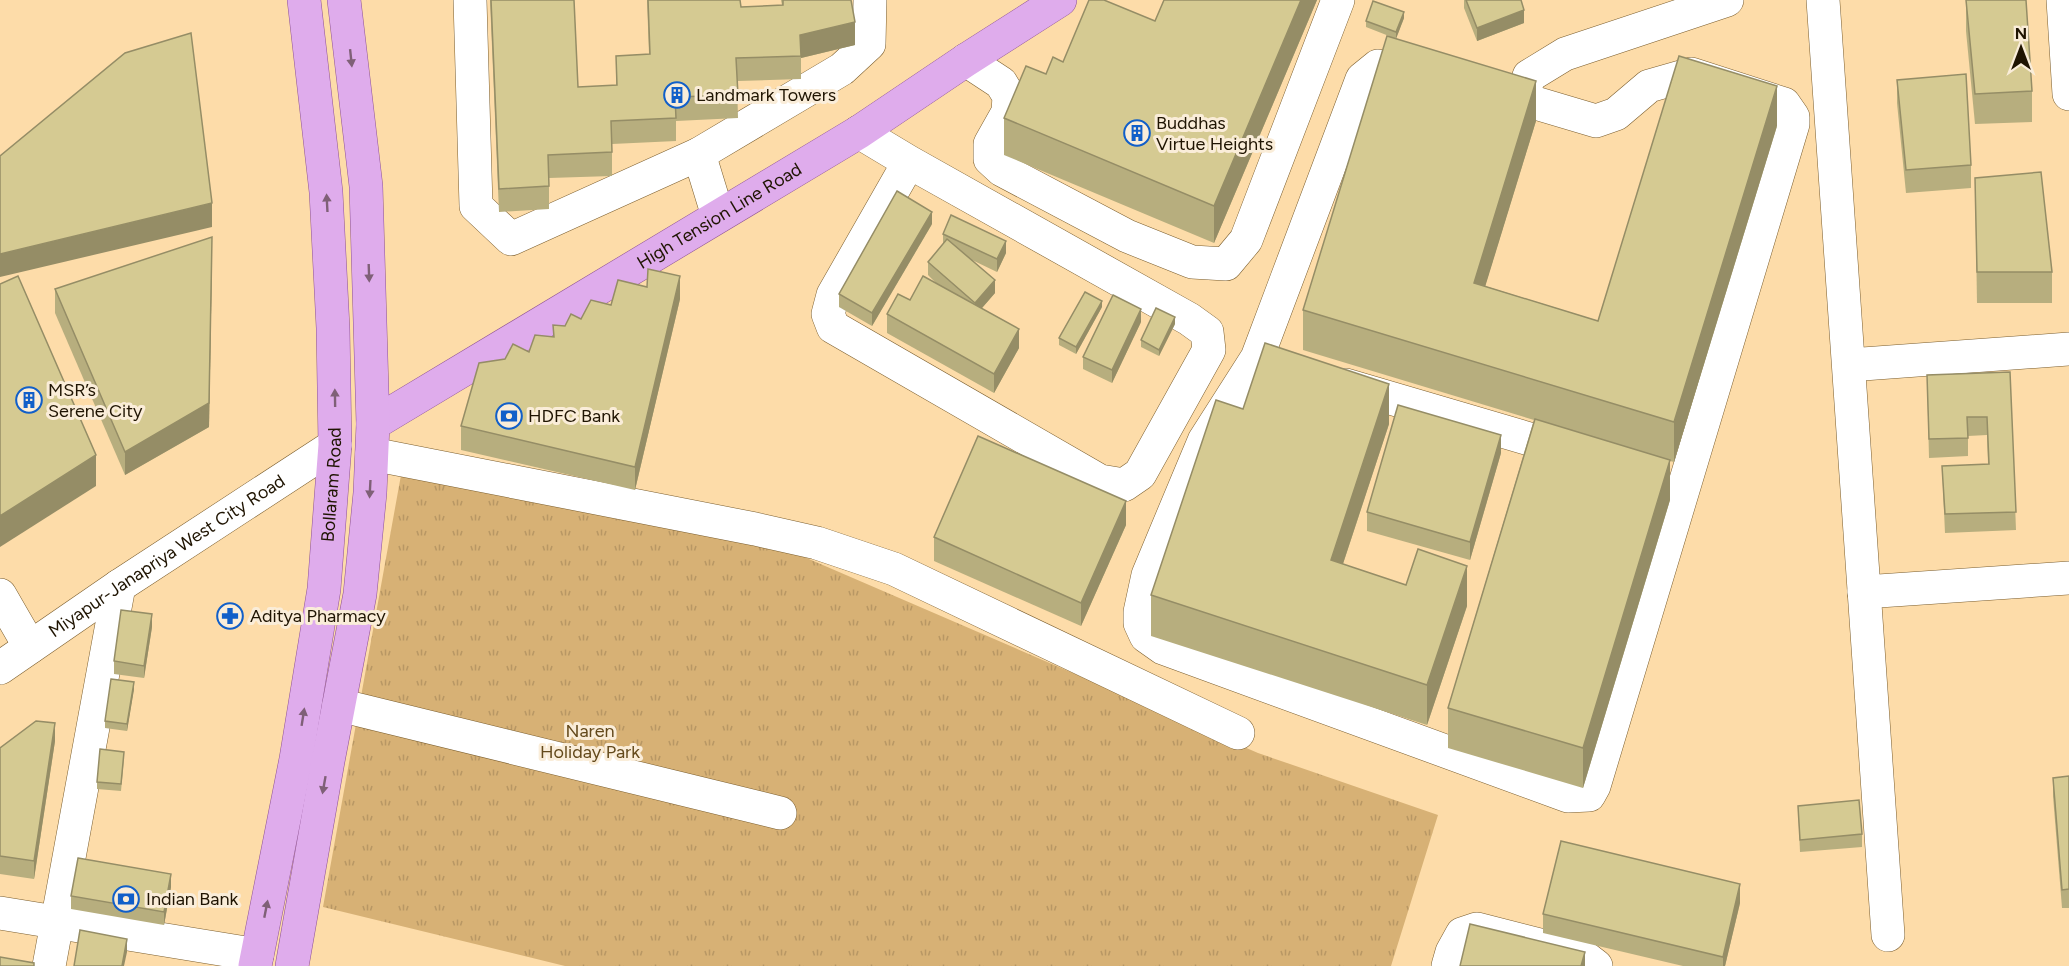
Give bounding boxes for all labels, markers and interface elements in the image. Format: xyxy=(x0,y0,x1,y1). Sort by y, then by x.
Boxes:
north arrow xyxy=(1991,18,2051,78)
text: N xyxy=(2015,24,2027,43)
one-way arrow xyxy=(346,49,356,68)
building icon: Landmark Towers xyxy=(662,80,692,110)
place label: Landmark Towers xyxy=(696,84,836,106)
place label: Buddhas Virtue Heights xyxy=(1156,112,1273,155)
building icon: Buddhas Virtue Heights xyxy=(1122,118,1152,148)
street label: High Tension Line Road xyxy=(633,158,806,274)
one-way arrow xyxy=(322,194,331,213)
one-way arrow xyxy=(365,264,374,283)
place label: MSR’s Serene City xyxy=(48,379,143,422)
building icon: MSR’s Serene City xyxy=(14,385,44,415)
one-way arrow xyxy=(330,389,339,408)
bank icon: HDFC Bank xyxy=(494,401,524,431)
place label: HDFC Bank xyxy=(528,405,620,427)
street label: Bollaram Road xyxy=(317,427,346,543)
street label: Miyapur-Janapriya West City Road xyxy=(44,470,289,642)
one-way arrow xyxy=(366,480,375,499)
pharmacy icon: Aditya Pharmacy xyxy=(215,601,245,631)
place label: Aditya Pharmacy xyxy=(250,605,386,627)
one-way arrow xyxy=(298,707,307,726)
park label: Naren Holiday Park xyxy=(540,720,640,763)
one-way arrow xyxy=(319,776,328,795)
bank icon: Indian Bank xyxy=(111,884,141,914)
place label: Indian Bank xyxy=(146,888,239,910)
one-way arrow xyxy=(262,899,272,918)

